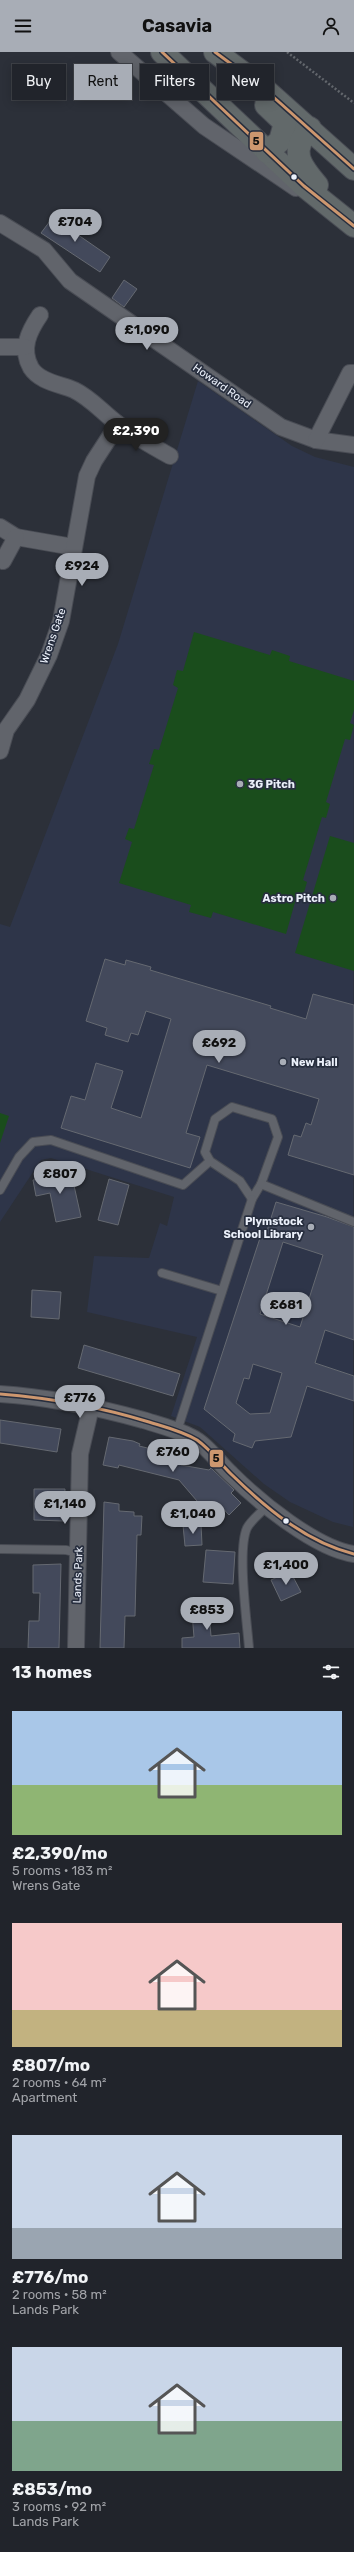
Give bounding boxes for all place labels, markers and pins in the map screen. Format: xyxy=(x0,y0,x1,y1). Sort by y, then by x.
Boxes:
unlabelled marker xyxy=(289,172,299,182)
pin: £704 xyxy=(51,209,99,243)
pin: £1,090 xyxy=(114,317,180,351)
pin: £2,390 xyxy=(103,418,169,452)
pin: £924 xyxy=(58,553,106,587)
place label: 3G Pitch xyxy=(248,778,295,791)
marker: 3G Pitch xyxy=(235,779,245,789)
place label: Astro Pitch xyxy=(263,892,325,905)
marker: Astro Pitch xyxy=(328,893,338,903)
pin: £692 xyxy=(195,1030,243,1064)
place label: New Hall xyxy=(291,1056,338,1069)
marker: New Hall xyxy=(278,1057,288,1067)
pin: £807 xyxy=(36,1161,84,1195)
place label: Plymstock School Library xyxy=(224,1215,304,1241)
marker: Plymstock School Library xyxy=(306,1222,316,1232)
pin: £681 xyxy=(262,1292,310,1326)
pin: £776 xyxy=(56,1385,104,1419)
pin: £760 xyxy=(149,1439,197,1473)
pin: £1,140 xyxy=(32,1491,98,1525)
pin: £1,040 xyxy=(160,1501,226,1535)
unlabelled marker xyxy=(281,1516,291,1526)
pin: £1,400 xyxy=(253,1552,319,1586)
pin: £853 xyxy=(183,1597,231,1631)

